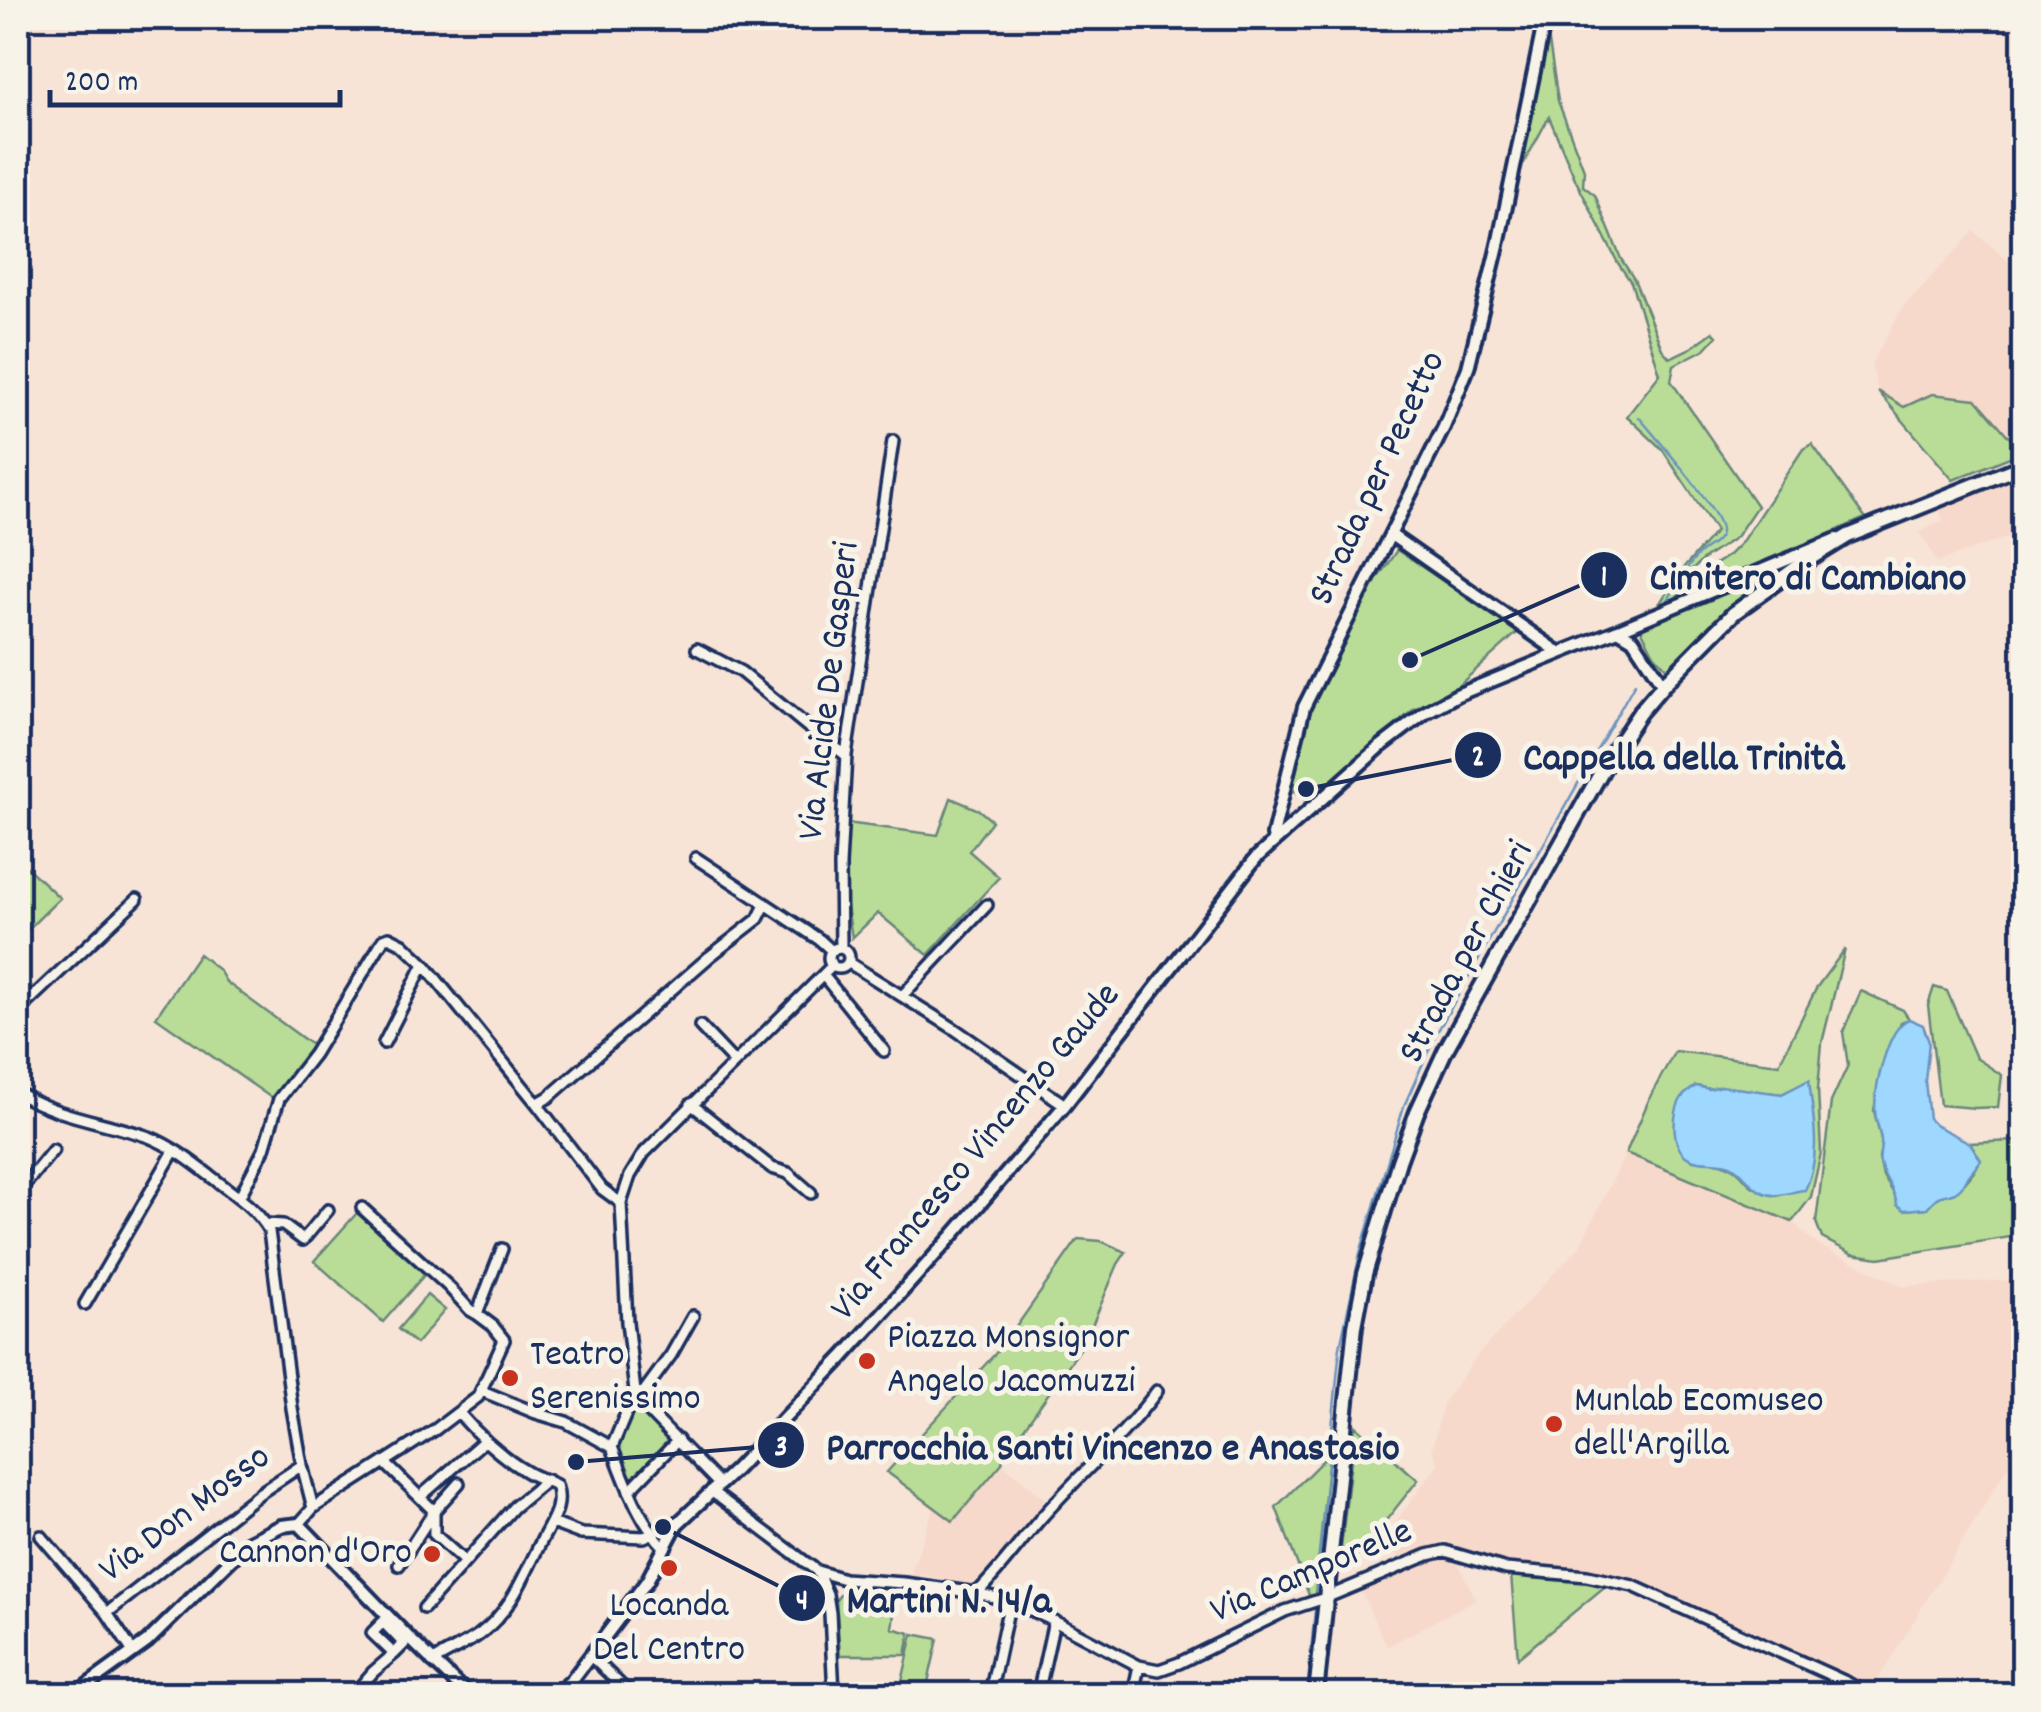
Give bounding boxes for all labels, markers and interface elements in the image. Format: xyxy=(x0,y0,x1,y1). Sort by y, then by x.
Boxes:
scale bar xyxy=(50,45,340,107)
text: 200 m xyxy=(65,63,138,106)
street label: Strada per Pecetto xyxy=(1296,343,1462,615)
street label: Via Alcide De Gasperi xyxy=(785,539,877,843)
callout: Cimitero di Cambiano xyxy=(1579,540,1986,610)
text: Cimitero di Cambiano xyxy=(1650,553,1966,610)
text: 1 xyxy=(1601,558,1607,601)
callout: Cappella della Trinità xyxy=(1453,720,1865,790)
text: Cappella della Trinità xyxy=(1523,733,1846,790)
text: 2 xyxy=(1471,738,1485,781)
street label: Strada per Chieri xyxy=(1386,832,1550,1074)
street label: Via Francesco Vincenzo Gaude xyxy=(819,972,1135,1334)
place label: Piazza Monsignor Angelo Jacomuzzi xyxy=(887,1312,1136,1411)
place label: Teatro Serenissimo xyxy=(530,1329,701,1428)
marker: Piazza Monsignor Angelo Jacomuzzi xyxy=(856,1350,878,1372)
marker: Teatro Serenissimo xyxy=(499,1367,521,1389)
place label: Munlab Ecomuseo dell'Argilla xyxy=(1574,1375,1824,1474)
callout: Parrocchia Santi Vincenzo e Anastasio xyxy=(756,1410,1420,1480)
marker: Munlab Ecomuseo dell'Argilla xyxy=(1543,1413,1565,1435)
text: Parrocchia Santi Vincenzo e Anastasio xyxy=(826,1423,1400,1480)
text: 3 xyxy=(774,1428,788,1471)
street label: Via Don Mosso xyxy=(89,1432,283,1598)
street label: Via Camporelle xyxy=(1203,1506,1421,1640)
place label: Cannon d'Oro xyxy=(219,1527,412,1582)
marker: Cannon d'Oro xyxy=(421,1543,443,1565)
marker: Locanda Del Centro xyxy=(658,1557,680,1579)
callout: Martini N. 14/a xyxy=(777,1563,1072,1633)
text: Martini N. 14/a xyxy=(846,1576,1053,1633)
place label: Locanda Del Centro xyxy=(593,1580,745,1679)
text: 4 xyxy=(796,1582,808,1625)

